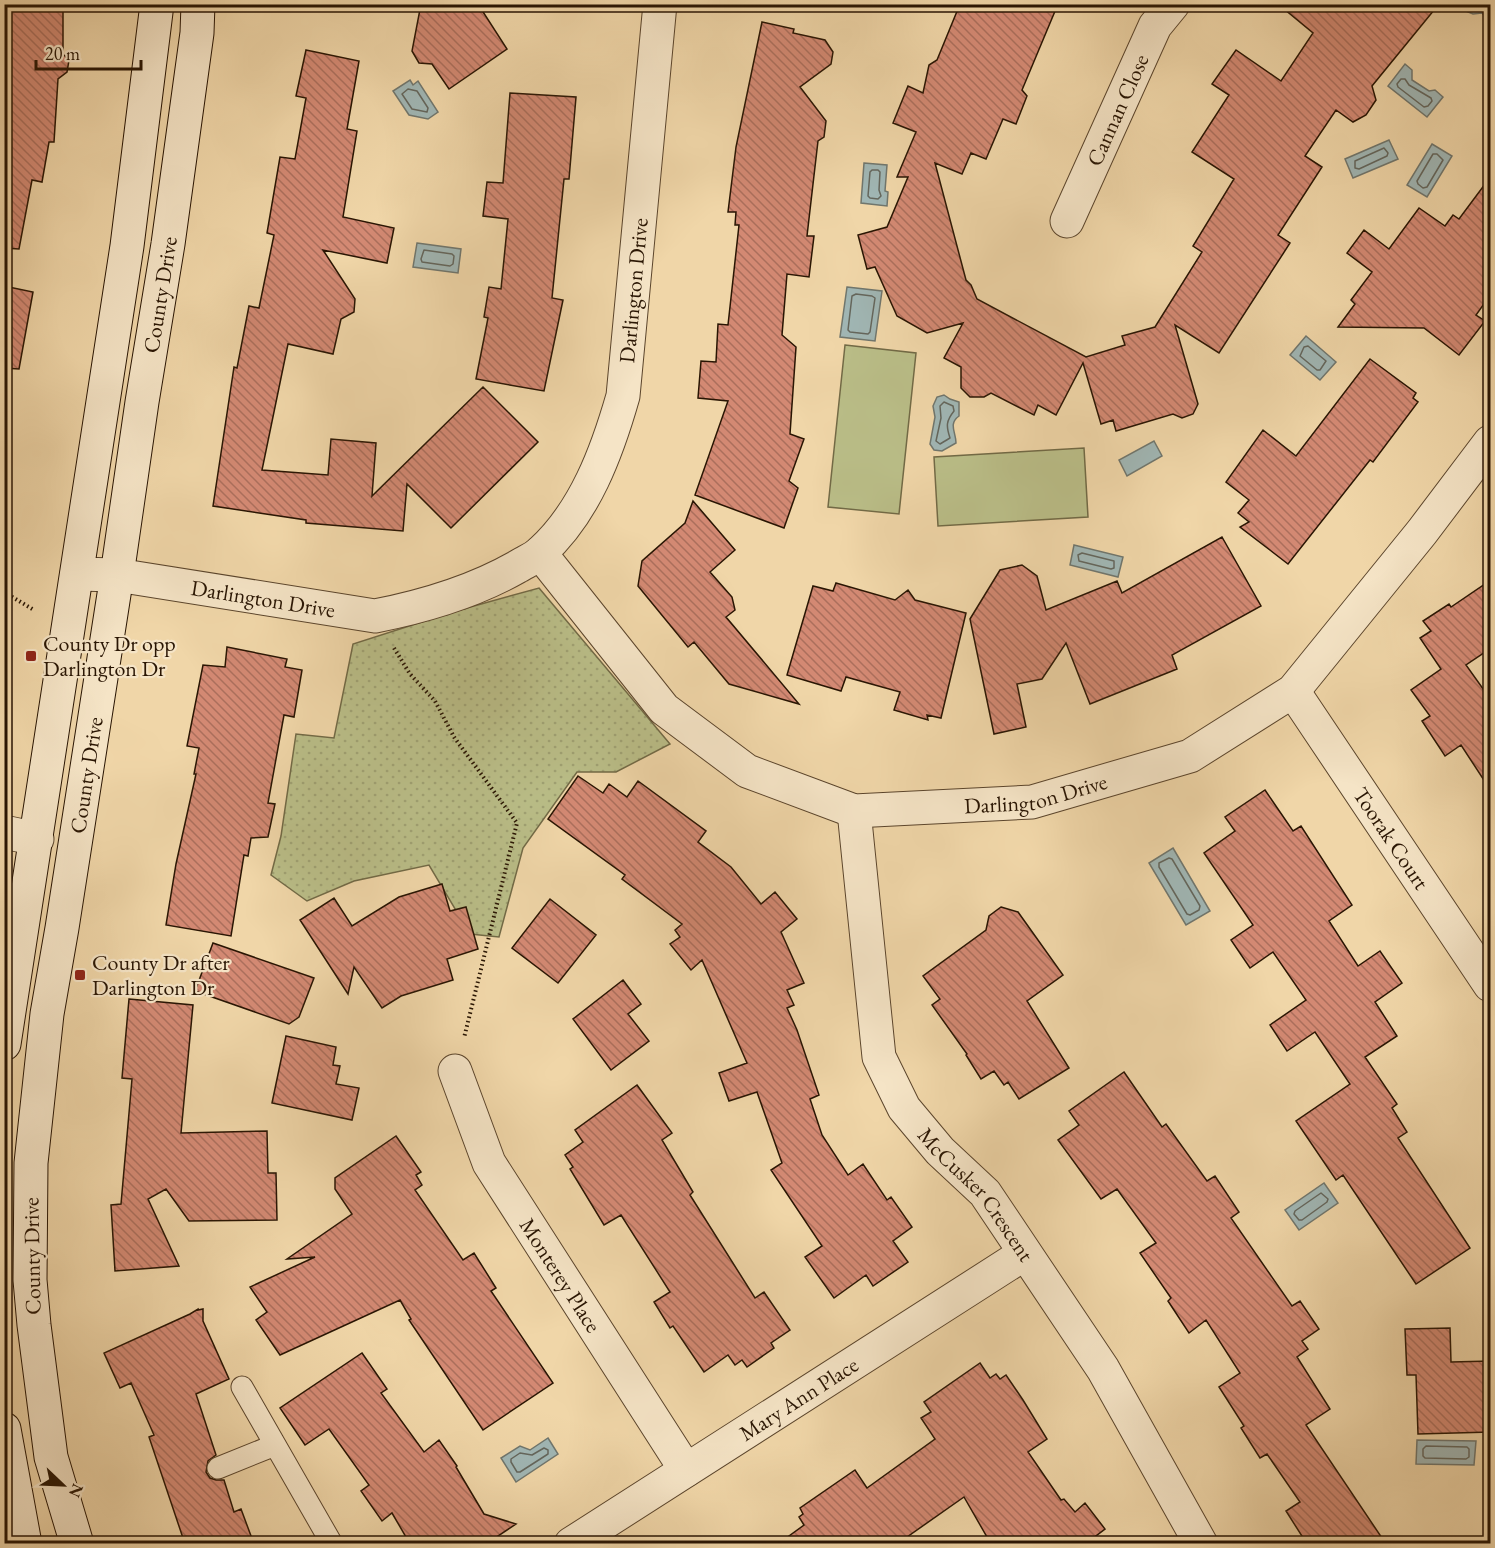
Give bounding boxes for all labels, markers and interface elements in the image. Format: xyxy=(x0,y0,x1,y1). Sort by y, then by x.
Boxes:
scale bar xyxy=(36,33,141,71)
text: 20 m xyxy=(45,42,80,65)
street label: Cannan Close xyxy=(1079,49,1155,170)
street label: Darlington Drive xyxy=(612,216,654,364)
street label: County Drive xyxy=(136,234,183,355)
street label: Darlington Drive xyxy=(189,572,338,624)
place label: County Dr opp Darlington Dr xyxy=(43,629,176,683)
marker: County Dr opp Darlington Dr xyxy=(24,649,38,663)
street label: County Drive xyxy=(62,714,109,835)
street label: Darlington Drive xyxy=(963,766,1111,820)
street label: Toorak Court xyxy=(1347,781,1436,895)
place label: County Dr after Darlington Dr xyxy=(92,948,230,1002)
marker: County Dr after Darlington Dr xyxy=(73,968,87,982)
street label: McCusker Crescent xyxy=(912,1121,1041,1267)
street label: County Drive xyxy=(16,1197,48,1315)
street label: Monterey Place xyxy=(513,1212,609,1338)
street label: Mary Ann Place xyxy=(733,1349,864,1447)
north arrow xyxy=(33,1455,93,1515)
text: N xyxy=(64,1481,89,1501)

